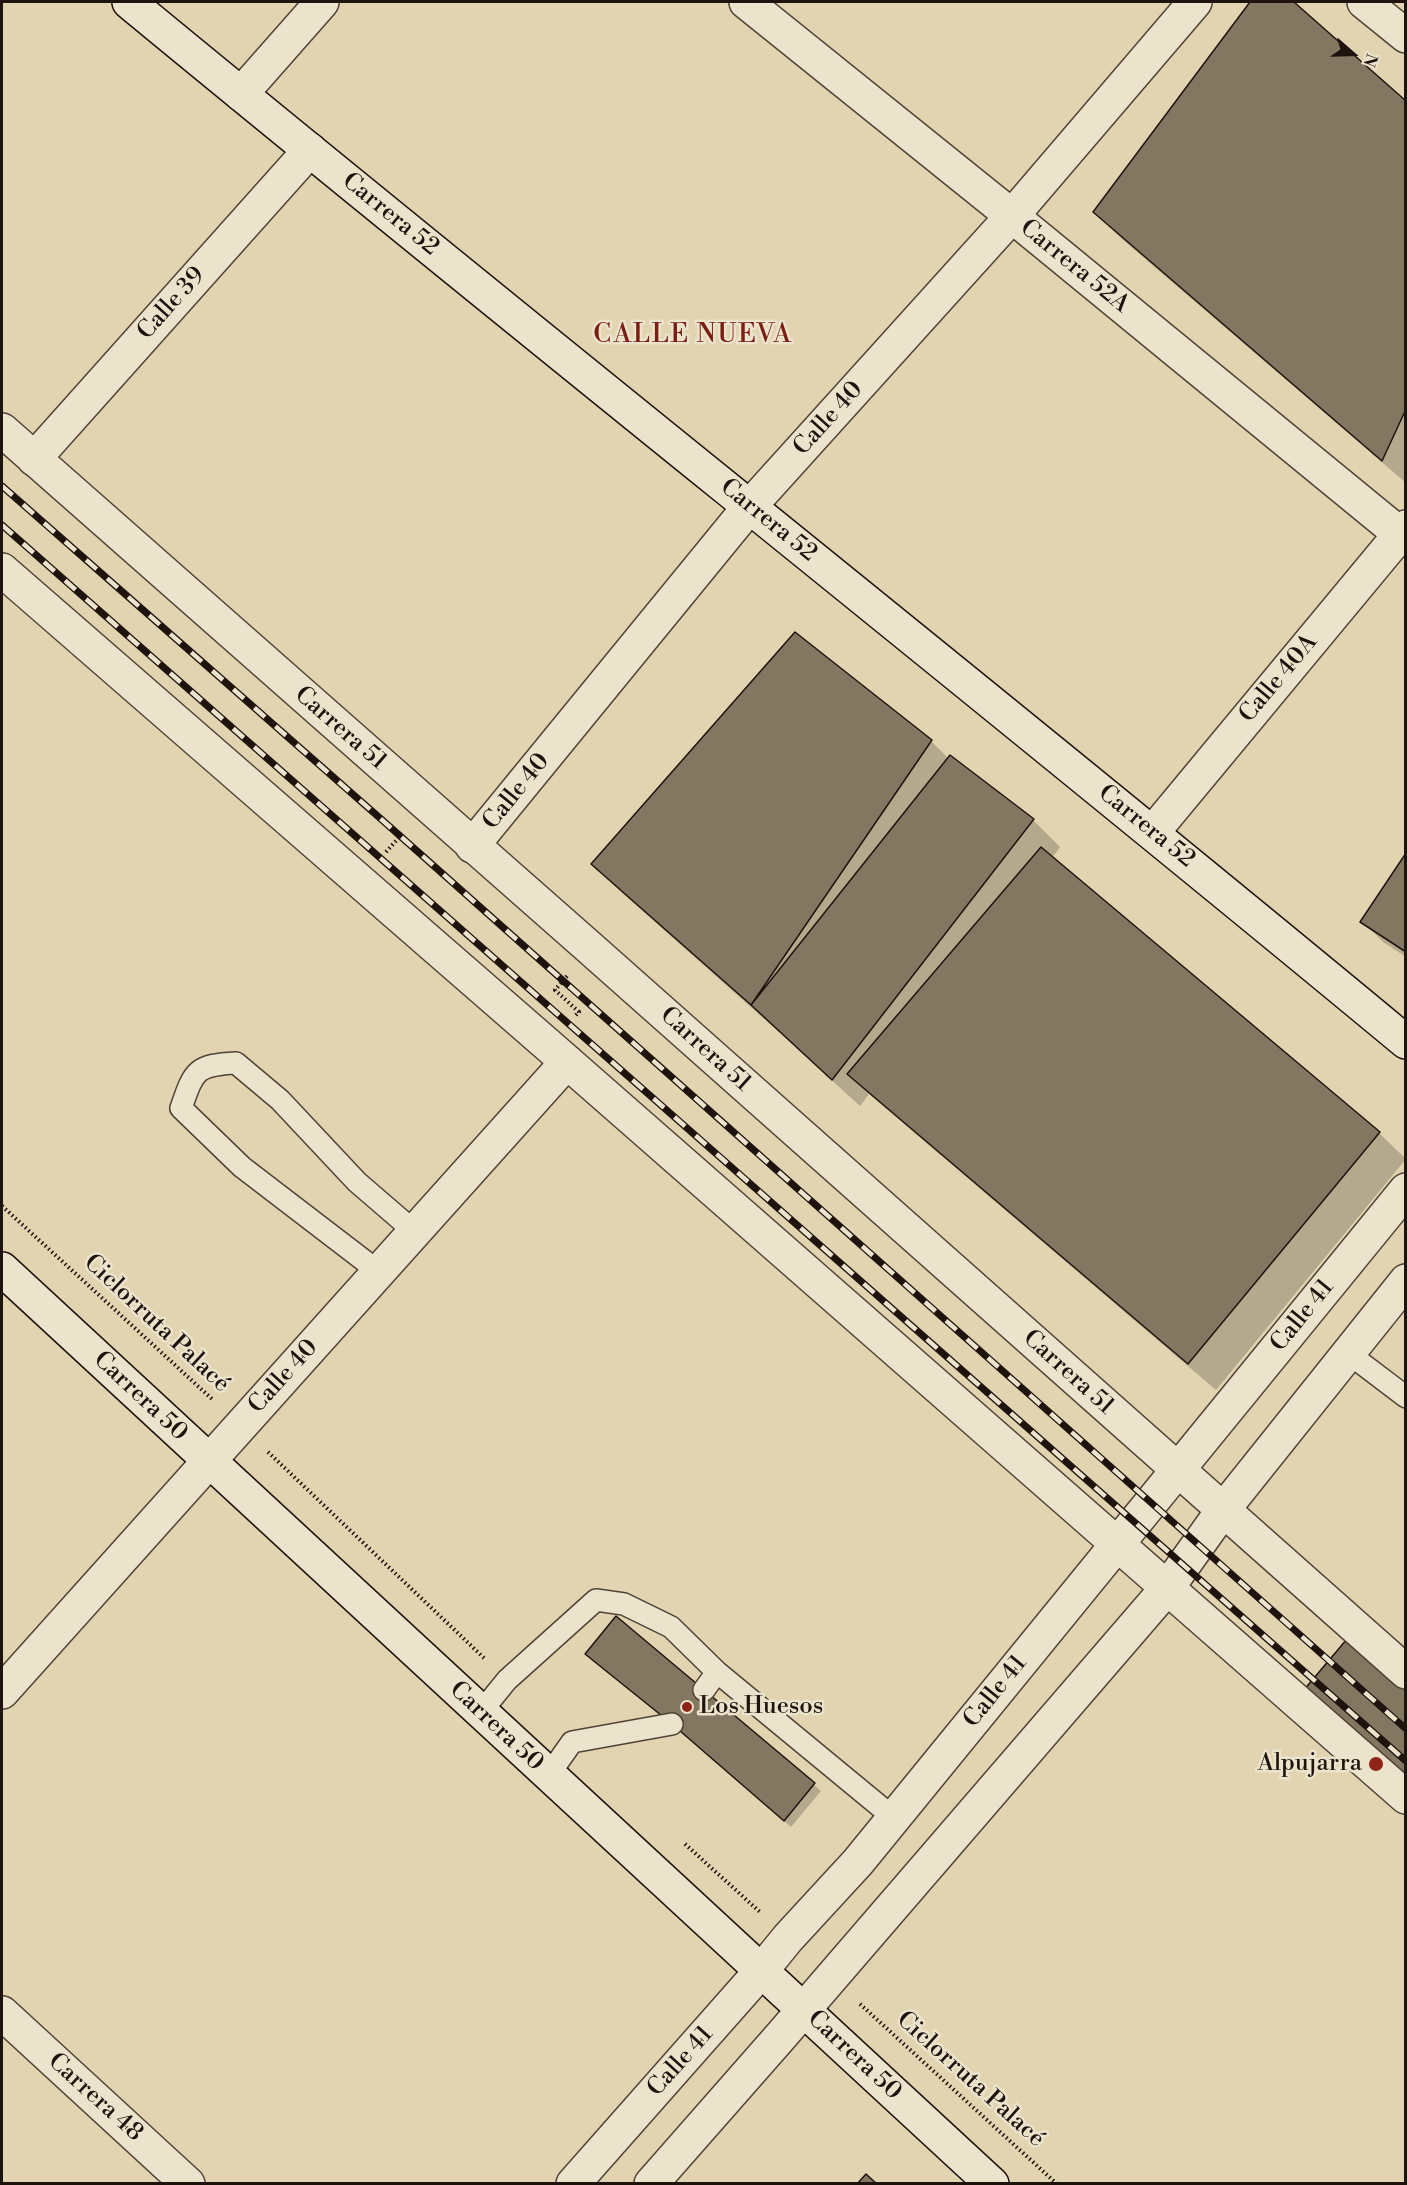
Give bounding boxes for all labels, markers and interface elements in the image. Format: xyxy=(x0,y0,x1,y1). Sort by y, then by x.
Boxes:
north arrow xyxy=(1323,24,1383,84)
text: N xyxy=(1358,51,1381,70)
street label: Carrera 52 xyxy=(336,167,444,263)
street label: Carrera 52A xyxy=(1013,214,1135,320)
street label: Calle 39 xyxy=(132,262,212,346)
district label: CALLE NUEVA xyxy=(593,320,793,352)
street label: Calle 40 xyxy=(788,376,870,462)
street label: Carrera 52 xyxy=(714,473,822,569)
street label: Calle 40A xyxy=(1234,629,1324,729)
street label: Carrera 51 xyxy=(288,681,392,777)
street label: Calle 40 xyxy=(477,748,557,836)
street label: Carrera 52 xyxy=(1092,779,1200,875)
street label: Carrera 51 xyxy=(653,1002,757,1098)
street label: Ciclorruta Palacé xyxy=(77,1249,235,1399)
street label: Calle 41 xyxy=(1265,1274,1341,1358)
street label: Carrera 51 xyxy=(1016,1325,1120,1421)
street label: Calle 40 xyxy=(243,1334,325,1420)
street label: Carrera 50 xyxy=(87,1346,193,1448)
street label: Calle 41 xyxy=(958,1650,1034,1734)
street label: Carrera 50 xyxy=(443,1676,549,1778)
place label: Los Huesos xyxy=(699,1693,823,1721)
marker: Los Huesos xyxy=(680,1700,694,1714)
place label: Alpujarra xyxy=(1258,1750,1362,1778)
marker: Alpujarra xyxy=(1367,1755,1385,1773)
street label: Carrera 50 xyxy=(801,2005,907,2107)
street label: Ciclorruta Palacé xyxy=(890,2006,1050,2154)
street label: Calle 41 xyxy=(642,2021,720,2103)
street label: Carrera 48 xyxy=(41,2048,149,2148)

